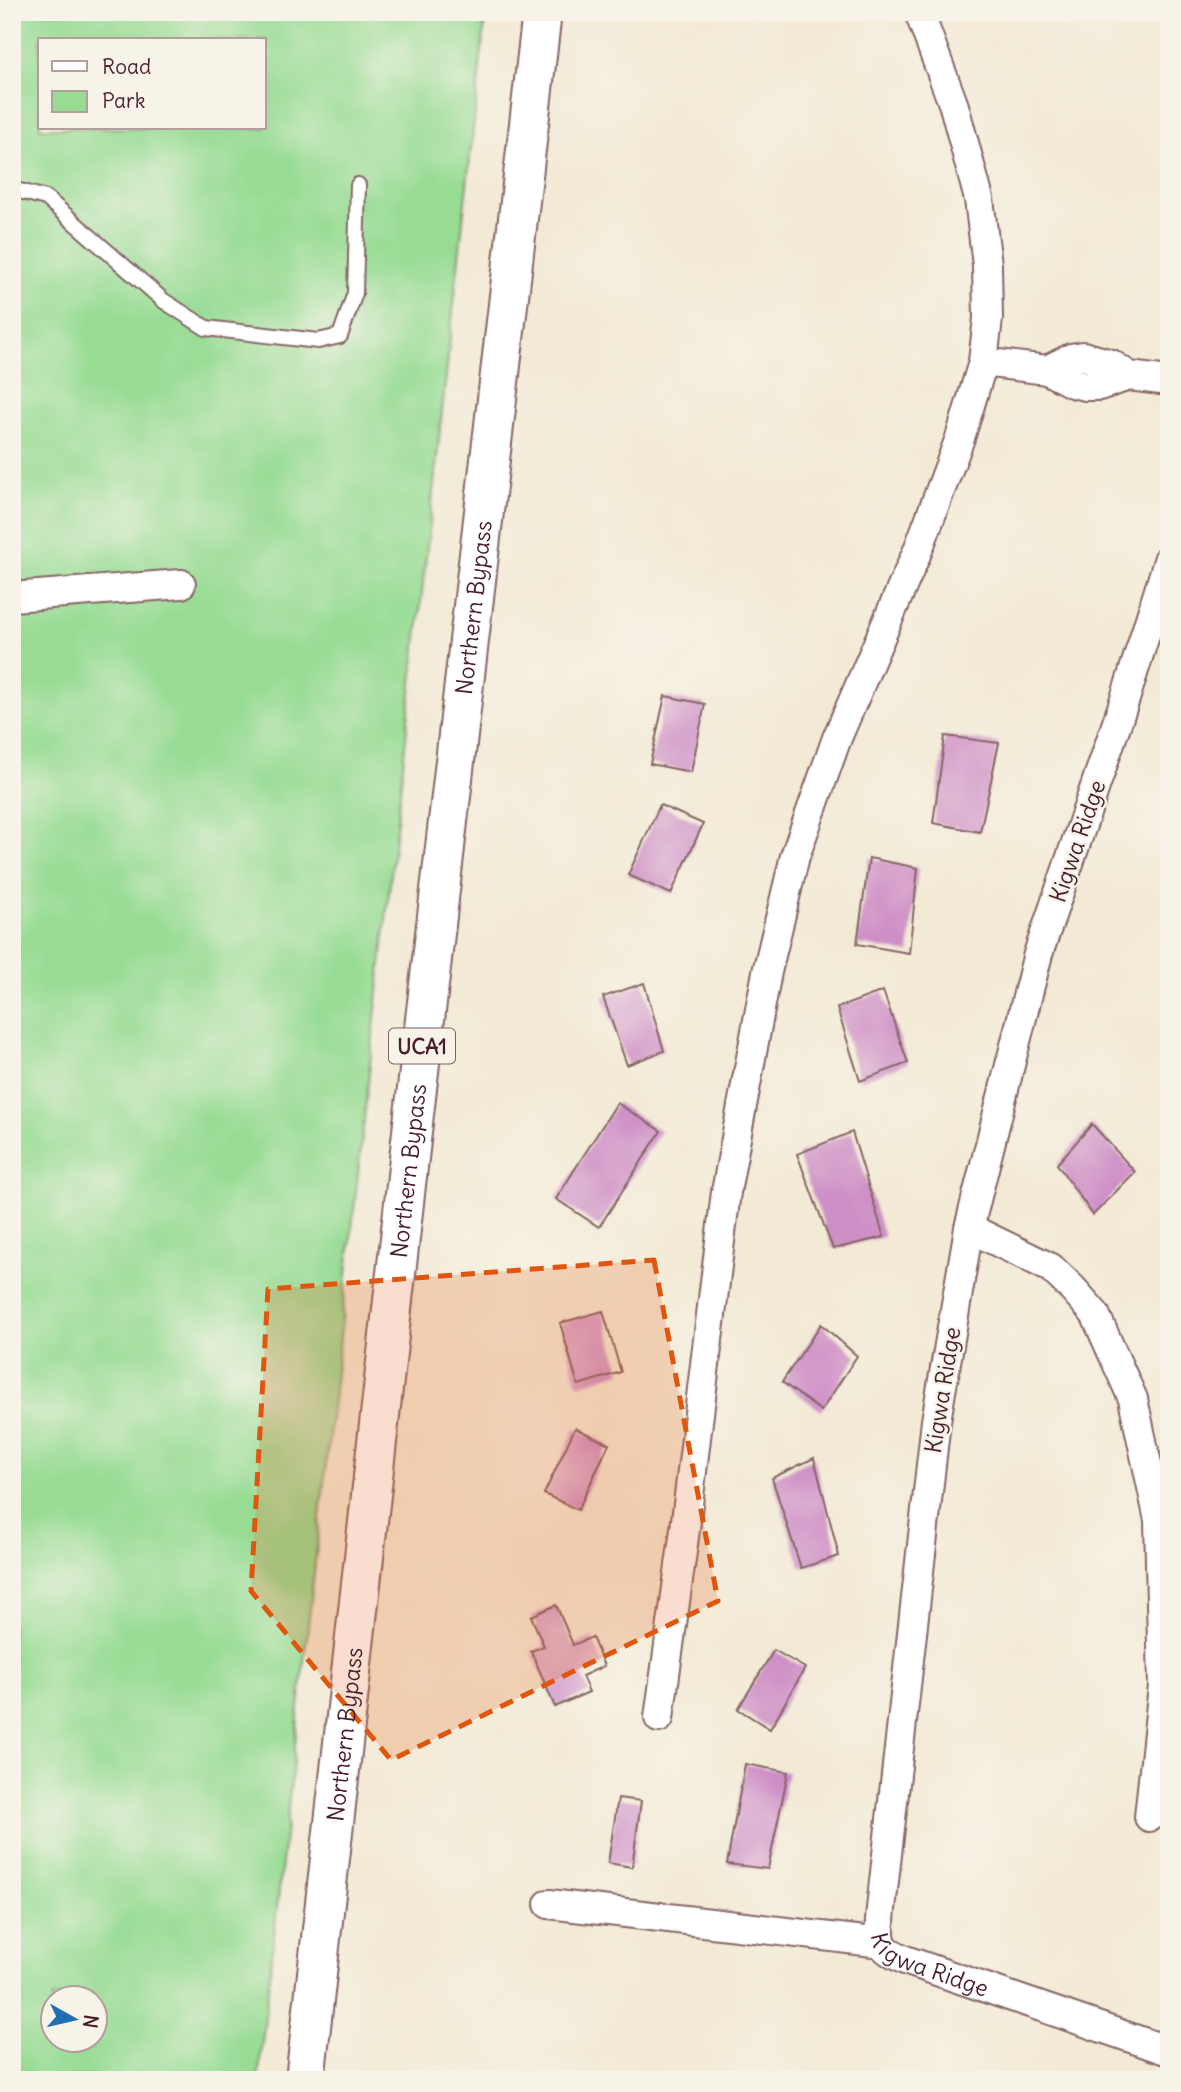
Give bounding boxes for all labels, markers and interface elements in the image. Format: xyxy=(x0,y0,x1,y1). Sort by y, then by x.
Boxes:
legend xyxy=(38,38,266,130)
text: Road xyxy=(102,53,151,80)
text: Park xyxy=(102,87,145,114)
street label: Northern Bypass xyxy=(448,519,497,696)
street label: Kigwa Ridge xyxy=(1043,776,1111,906)
road number: UCA1 xyxy=(389,1028,455,1064)
street label: Northern Bypass xyxy=(383,1082,432,1259)
street label: Kigwa Ridge xyxy=(918,1325,966,1455)
street label: Northern Bypass xyxy=(320,1646,368,1823)
street label: Kigwa Ridge xyxy=(865,1929,993,2002)
north arrow xyxy=(38,1983,108,2054)
text: N xyxy=(78,2013,104,2030)

